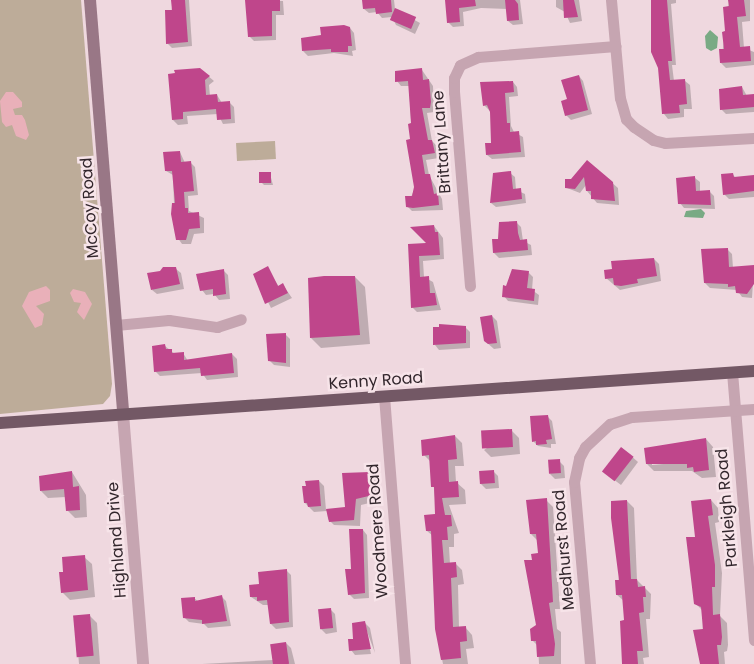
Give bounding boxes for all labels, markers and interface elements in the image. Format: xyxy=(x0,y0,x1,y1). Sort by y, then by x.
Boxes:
street label: Brittany Lane xyxy=(429,90,455,194)
street label: McCoy Road xyxy=(77,157,103,259)
street label: Kenny Road xyxy=(328,368,424,394)
street label: Parkleigh Road xyxy=(712,448,742,568)
street label: Woodmere Road xyxy=(364,463,392,599)
street label: Highland Drive xyxy=(103,481,131,599)
street label: Medhurst Road xyxy=(549,489,579,611)

